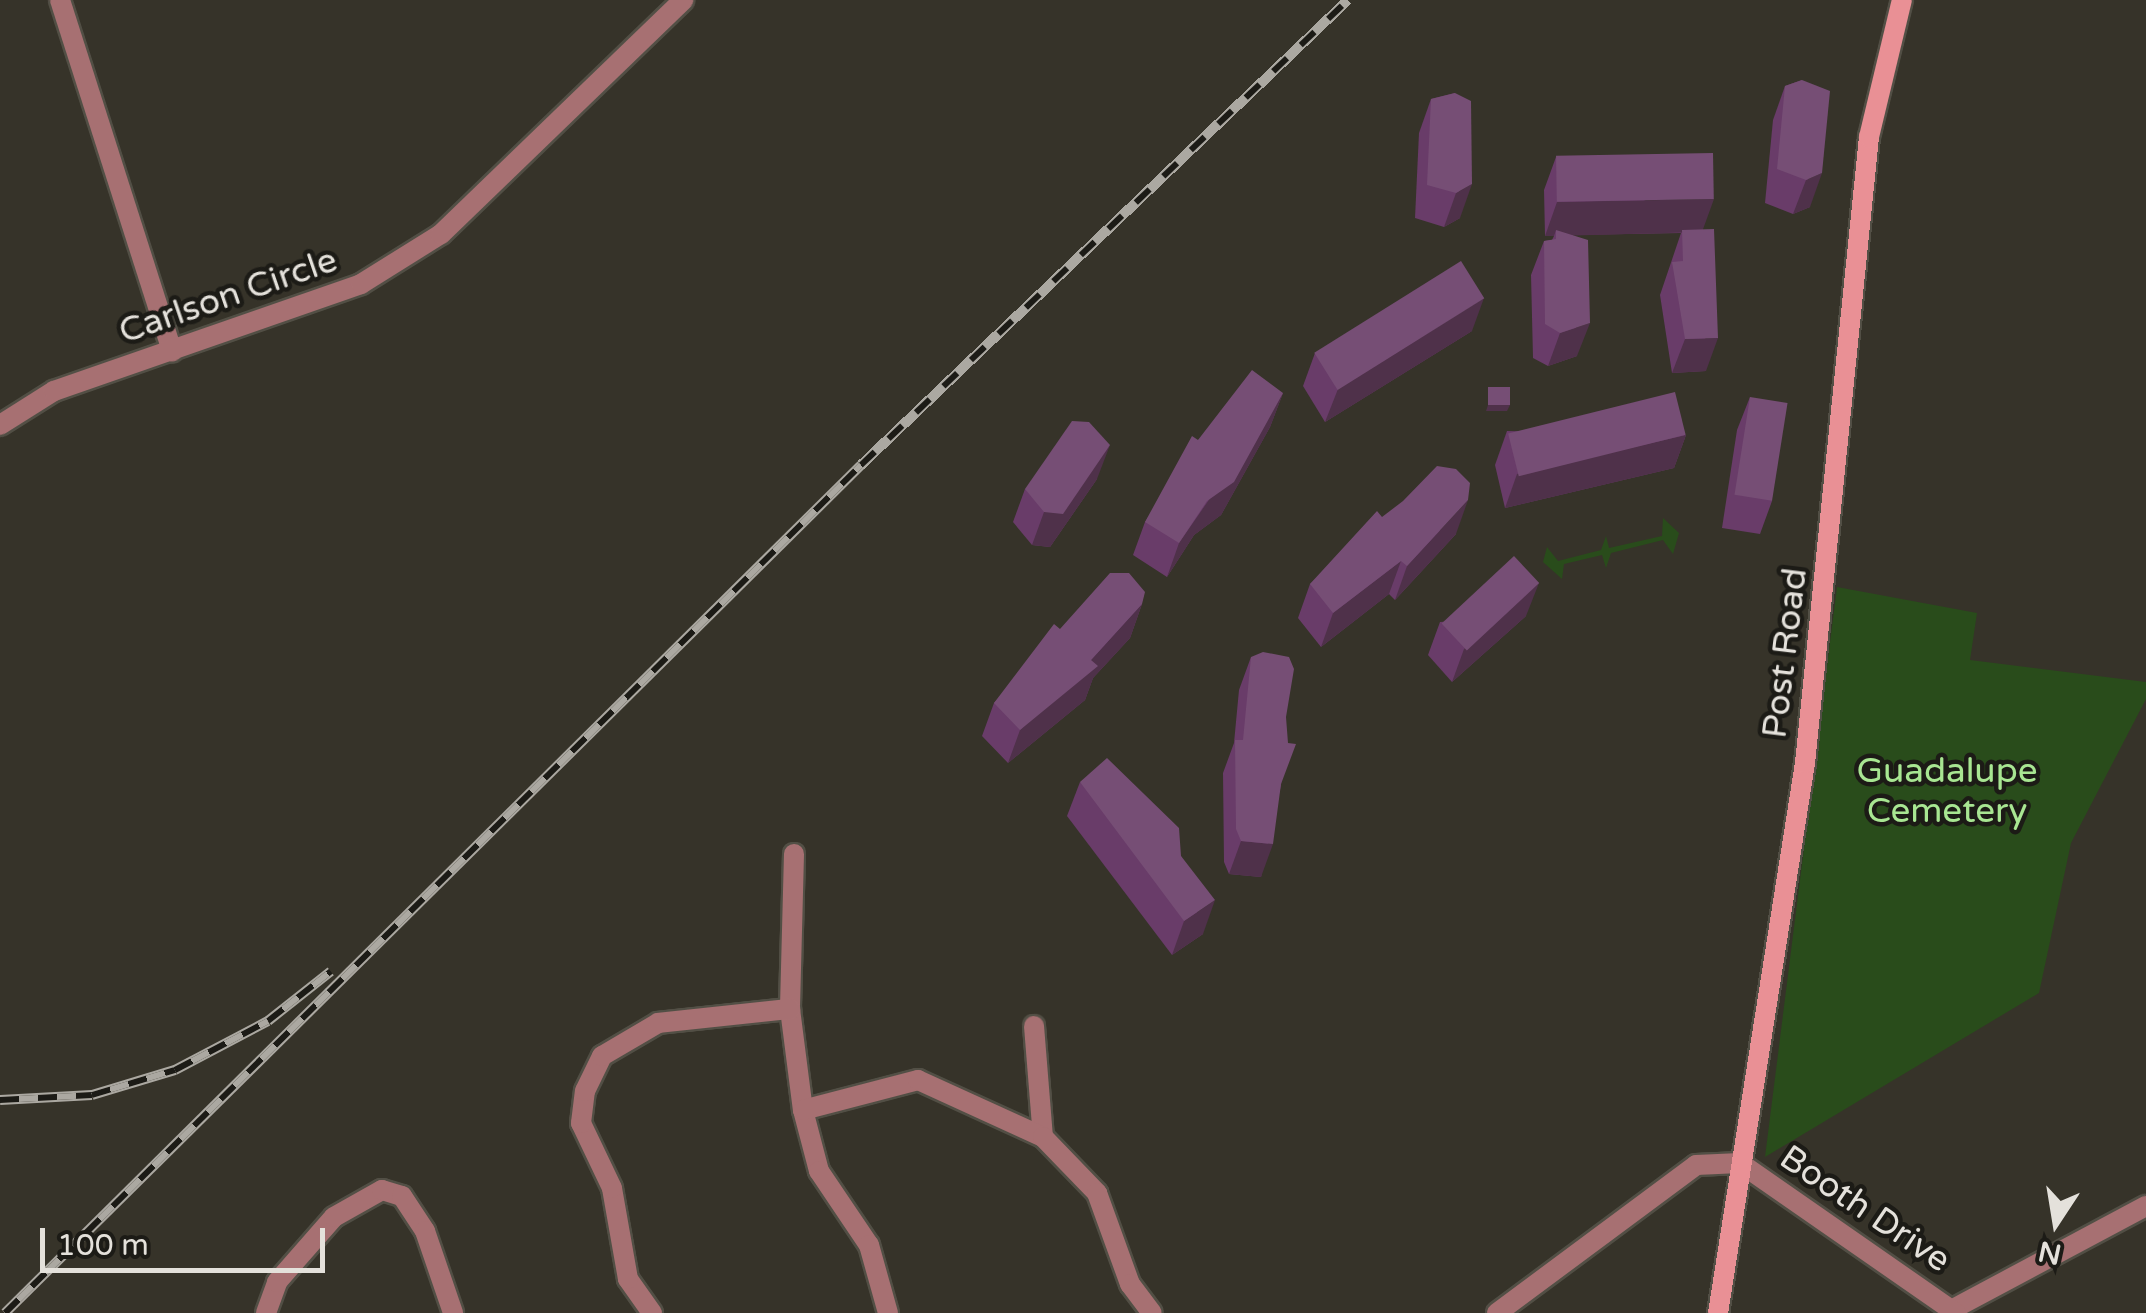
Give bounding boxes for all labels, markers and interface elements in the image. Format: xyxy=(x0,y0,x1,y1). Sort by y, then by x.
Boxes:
street label: Carlson Circle xyxy=(114,239,342,353)
street label: Post Road xyxy=(1754,565,1816,741)
park label: Guadalupe Cemetery xyxy=(1856,750,2038,832)
street label: Booth Drive xyxy=(1772,1137,1958,1281)
north arrow xyxy=(2006,1173,2106,1273)
scale bar xyxy=(45,1208,330,1270)
text: 100 m xyxy=(57,1227,149,1264)
text: N xyxy=(2035,1233,2064,1271)

